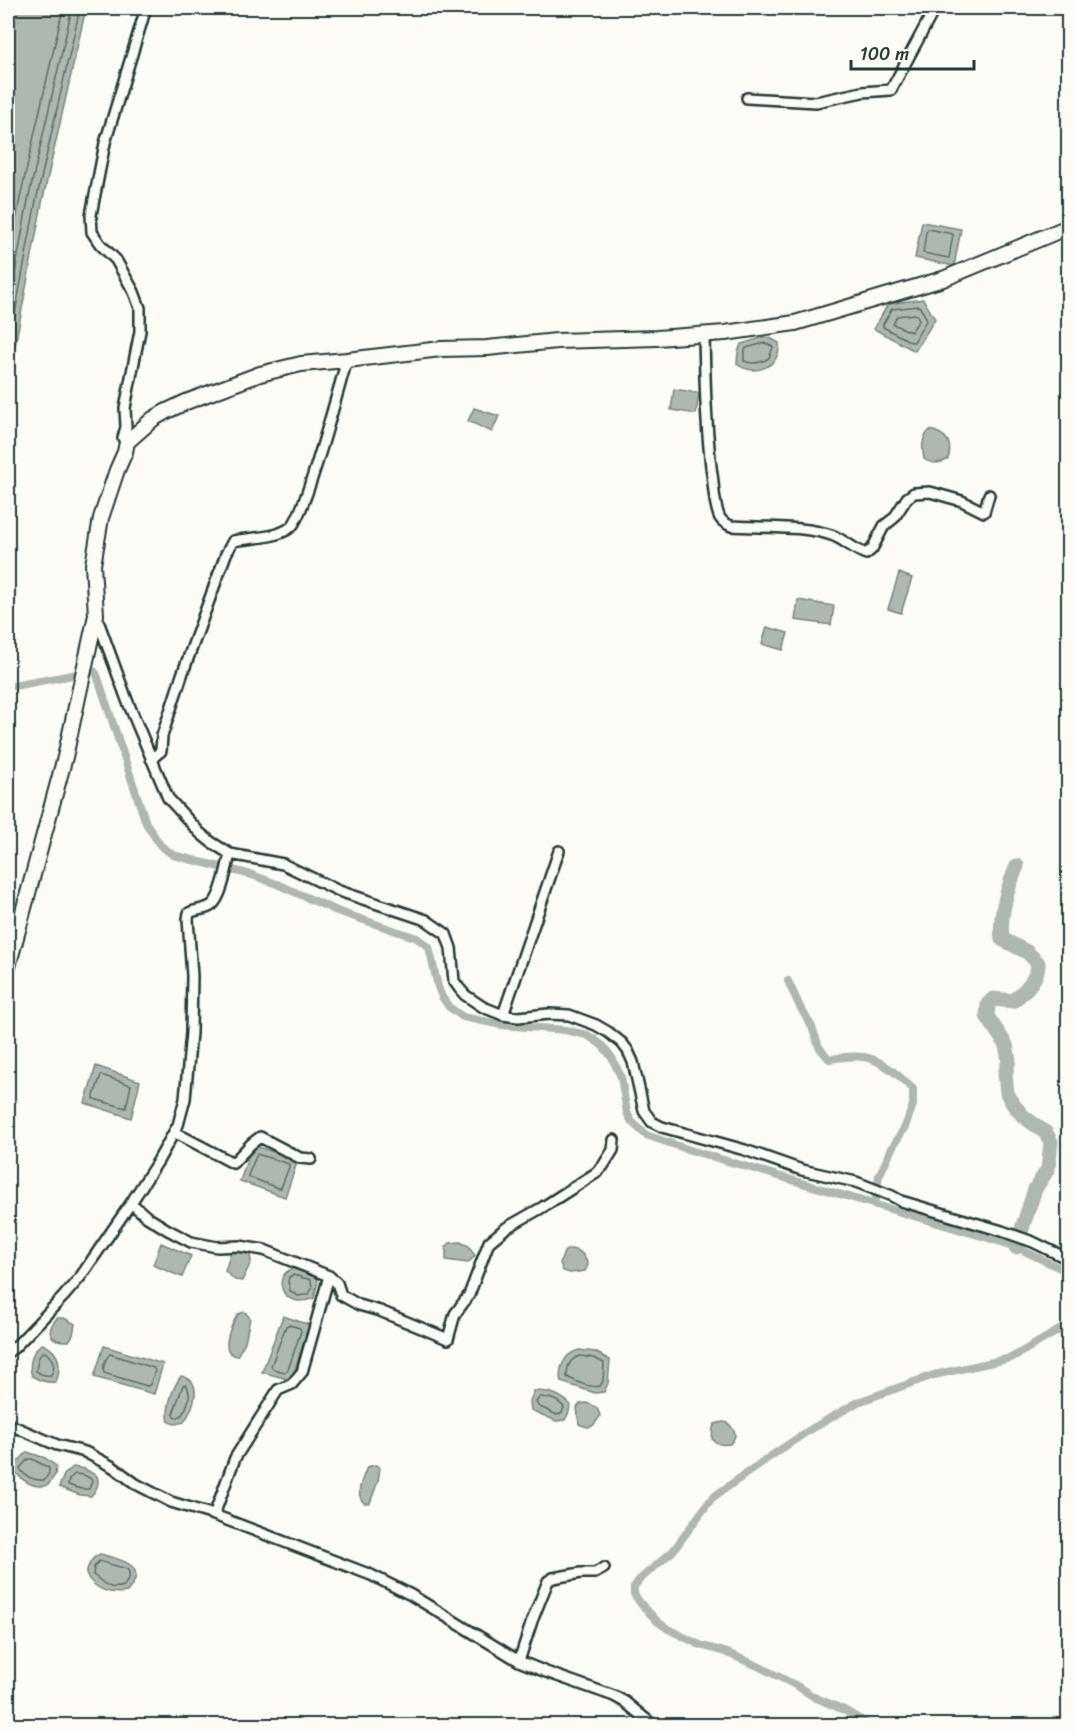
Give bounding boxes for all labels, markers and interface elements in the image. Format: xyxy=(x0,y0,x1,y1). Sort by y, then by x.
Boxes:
scale bar xyxy=(851,33,974,71)
text: 100 m xyxy=(860,38,909,70)

